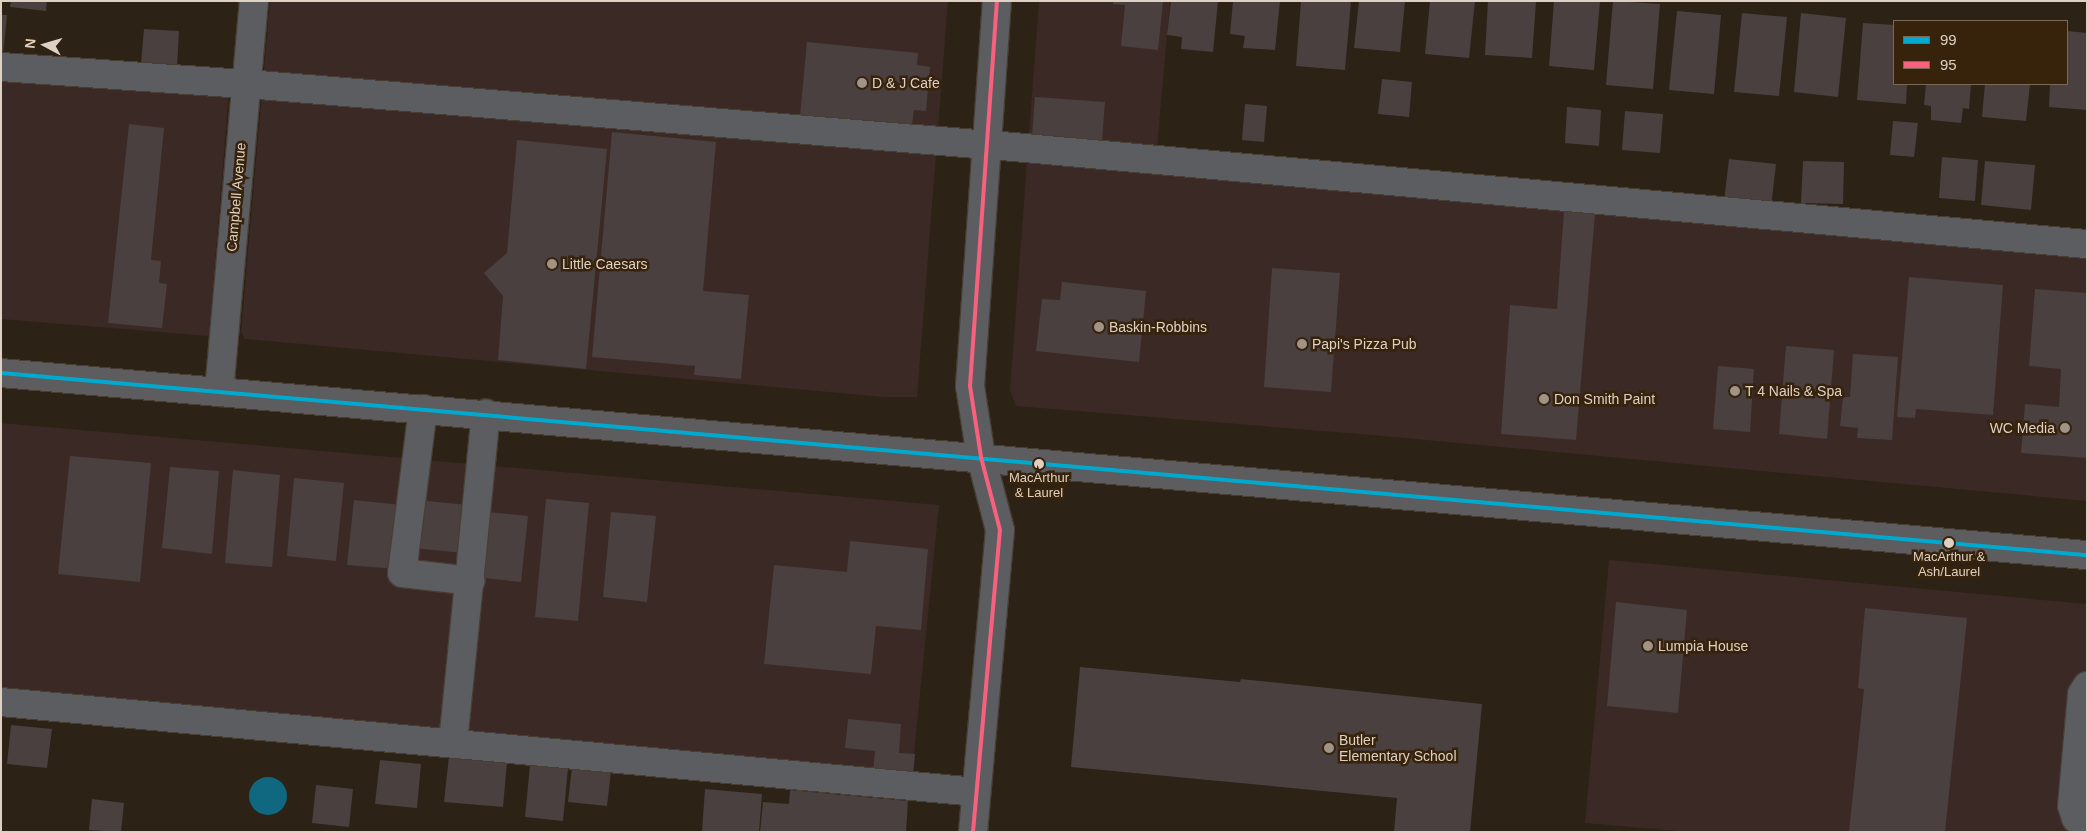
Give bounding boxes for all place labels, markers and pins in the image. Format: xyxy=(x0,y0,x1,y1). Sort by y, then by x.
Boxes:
place label: D & J Cafe xyxy=(872,75,940,91)
marker: D & J Cafe xyxy=(856,77,868,89)
place label: Little Caesars xyxy=(562,256,648,272)
marker: Little Caesars xyxy=(546,258,558,270)
place label: Baskin-Robbins xyxy=(1109,319,1207,335)
marker: Baskin-Robbins xyxy=(1093,321,1105,333)
place label: Papi's Pizza Pub xyxy=(1312,336,1417,352)
marker: Papi's Pizza Pub xyxy=(1296,338,1308,350)
place label: T 4 Nails & Spa xyxy=(1745,383,1842,399)
marker: T 4 Nails & Spa xyxy=(1729,385,1741,397)
place label: Don Smith Paint xyxy=(1554,391,1655,407)
marker: Don Smith Paint xyxy=(1538,393,1550,405)
place label: WC Media xyxy=(1990,420,2055,436)
marker: WC Media xyxy=(2059,422,2071,434)
marker: MacArthur & Laurel xyxy=(1034,459,1044,469)
place label: MacArthur & Laurel xyxy=(1009,471,1069,502)
marker: MacArthur & Ash/Laurel xyxy=(1944,538,1954,548)
place label: MacArthur & Ash/Laurel xyxy=(1913,550,1985,581)
place label: Lumpia House xyxy=(1658,638,1748,654)
marker: Lumpia House xyxy=(1642,640,1654,652)
place label: Butler Elementary School xyxy=(1339,732,1457,764)
marker: Butler Elementary School xyxy=(1323,742,1335,754)

